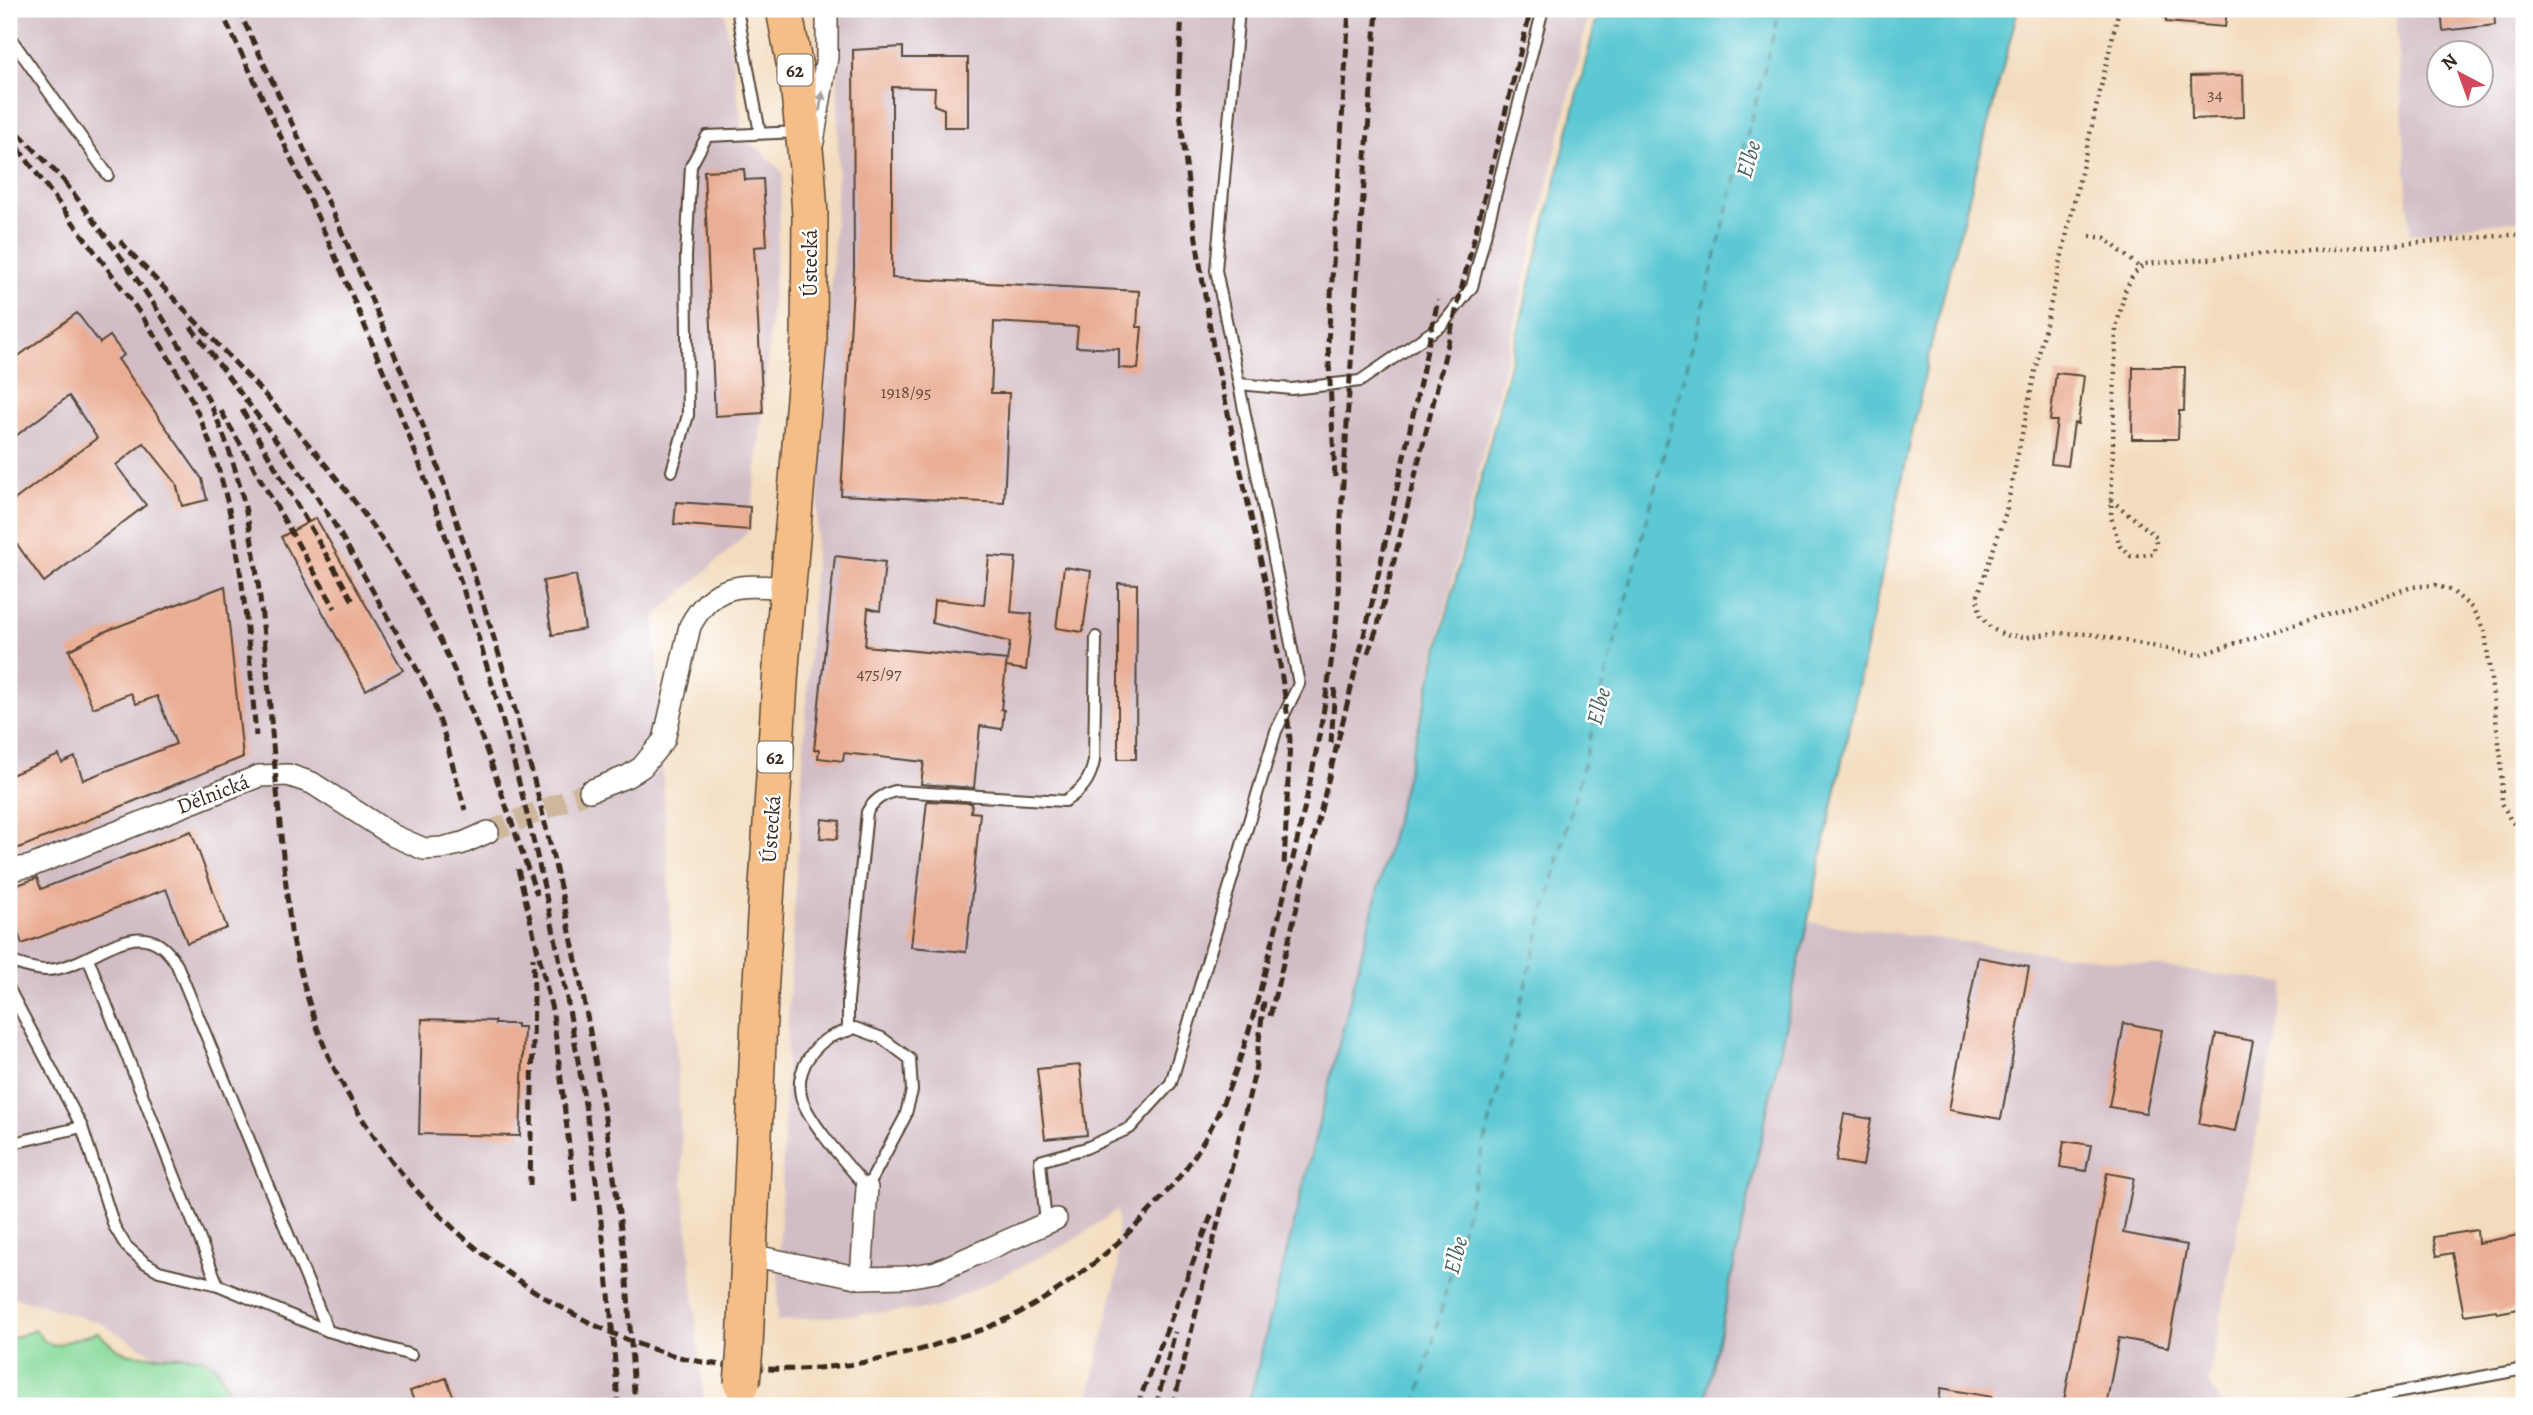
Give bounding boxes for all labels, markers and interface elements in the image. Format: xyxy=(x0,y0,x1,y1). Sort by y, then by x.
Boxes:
north arrow xyxy=(2424,38,2494,108)
text: N xyxy=(2436,47,2463,76)
road number: 62 xyxy=(778,54,812,86)
house number: 34 xyxy=(2207,82,2223,106)
one-way arrow xyxy=(816,90,827,112)
water label: Elbe xyxy=(1728,137,1769,181)
street label: Ústecká xyxy=(796,229,824,297)
house number: 1918/95 xyxy=(880,380,932,404)
house number: 475/97 xyxy=(856,661,902,685)
water label: Elbe xyxy=(1579,684,1618,728)
road number: 62 xyxy=(758,742,792,772)
street label: Dělnická xyxy=(173,767,253,821)
street label: Ústecká xyxy=(755,794,787,864)
water label: Elbe xyxy=(1436,1233,1475,1277)

